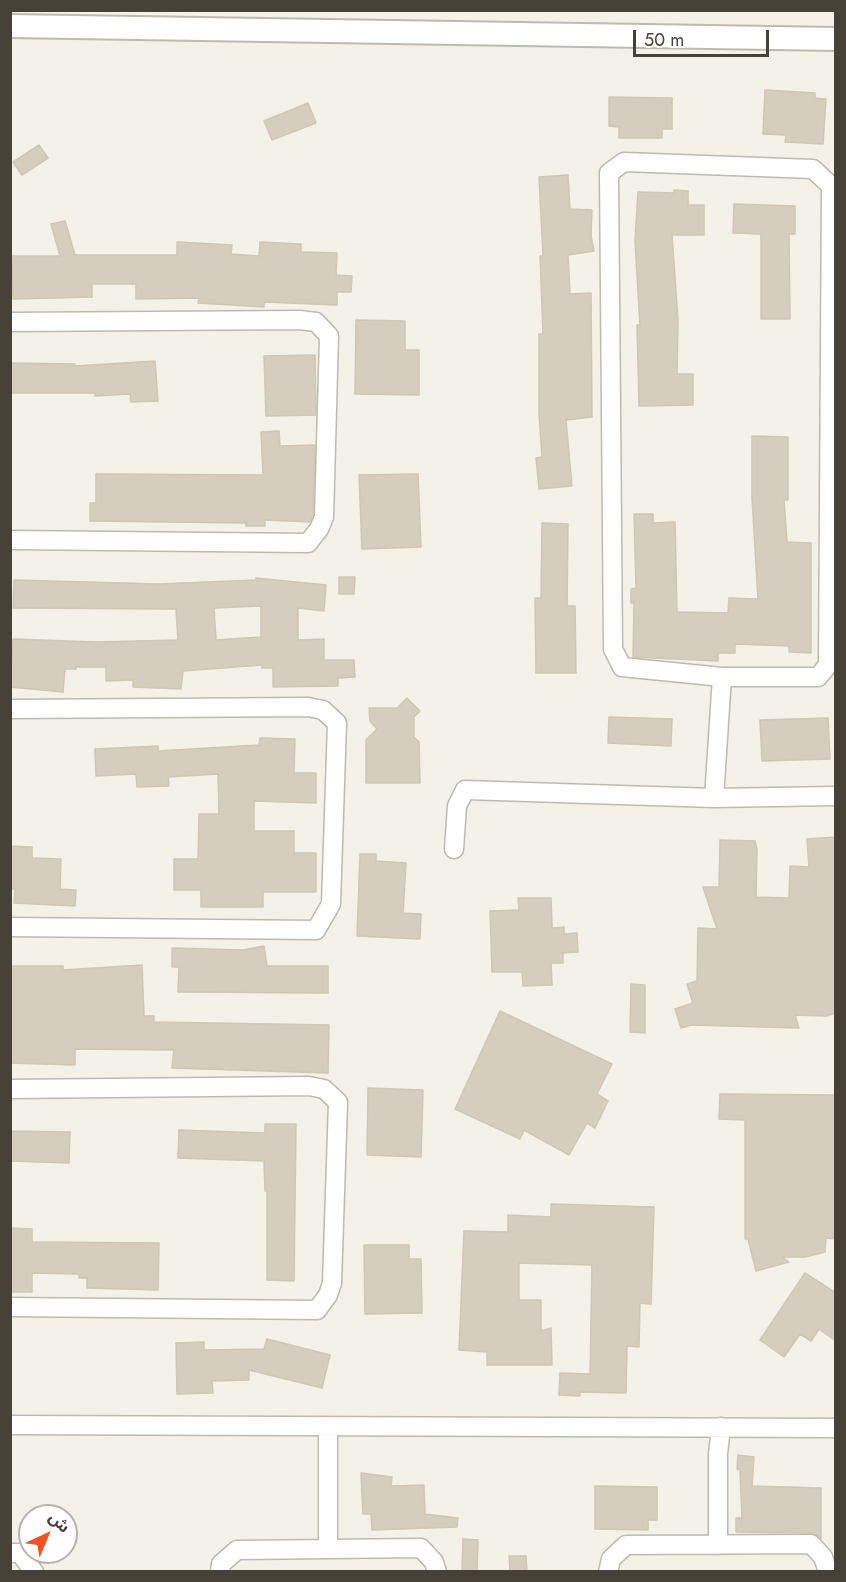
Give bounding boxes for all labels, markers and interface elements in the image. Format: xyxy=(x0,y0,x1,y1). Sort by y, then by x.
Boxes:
scale bar xyxy=(636,18,772,56)
text: 50 m xyxy=(644,27,684,53)
north arrow xyxy=(18,1504,78,1564)
text: ش xyxy=(44,1506,75,1538)

